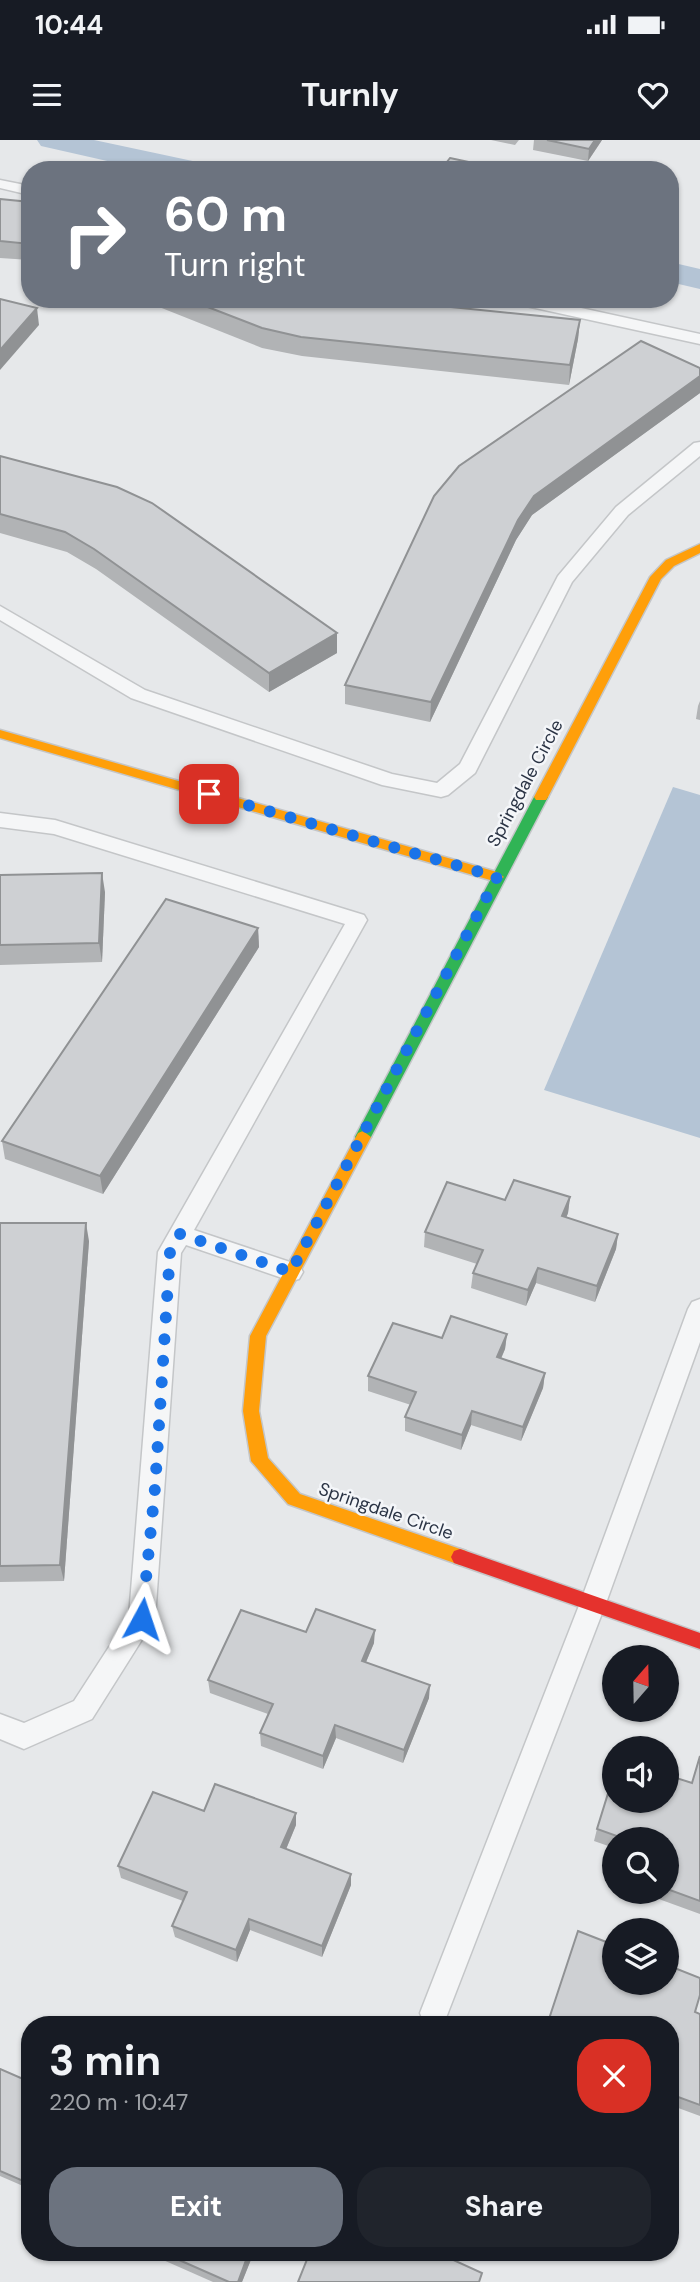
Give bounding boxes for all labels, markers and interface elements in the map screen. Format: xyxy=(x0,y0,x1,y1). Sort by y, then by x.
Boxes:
text: 10:44 xyxy=(35,8,103,42)
text: Turnly xyxy=(301,74,399,116)
icon: menu xyxy=(28,76,66,114)
icon: heart xyxy=(634,76,672,114)
text: 60 m xyxy=(164,182,287,246)
icon: right xyxy=(49,189,140,280)
text: Turn right xyxy=(164,244,306,286)
street label: Springdale Circle xyxy=(481,715,569,851)
pin xyxy=(179,764,239,824)
icon: arrive xyxy=(190,775,228,813)
street label: Springdale Circle xyxy=(315,1477,457,1545)
position arrow xyxy=(105,1582,179,1656)
north arrow xyxy=(602,1645,679,1722)
map controls xyxy=(602,1645,679,1995)
button: sound xyxy=(602,1736,679,1813)
button: search xyxy=(602,1827,679,1904)
button: layers xyxy=(602,1918,679,1995)
text: 3 min xyxy=(49,2033,161,2088)
button: close xyxy=(577,2039,651,2113)
text: 220 m · 10:47 xyxy=(49,2087,188,2117)
button: Exit xyxy=(49,2167,343,2247)
button: Share xyxy=(357,2167,651,2247)

